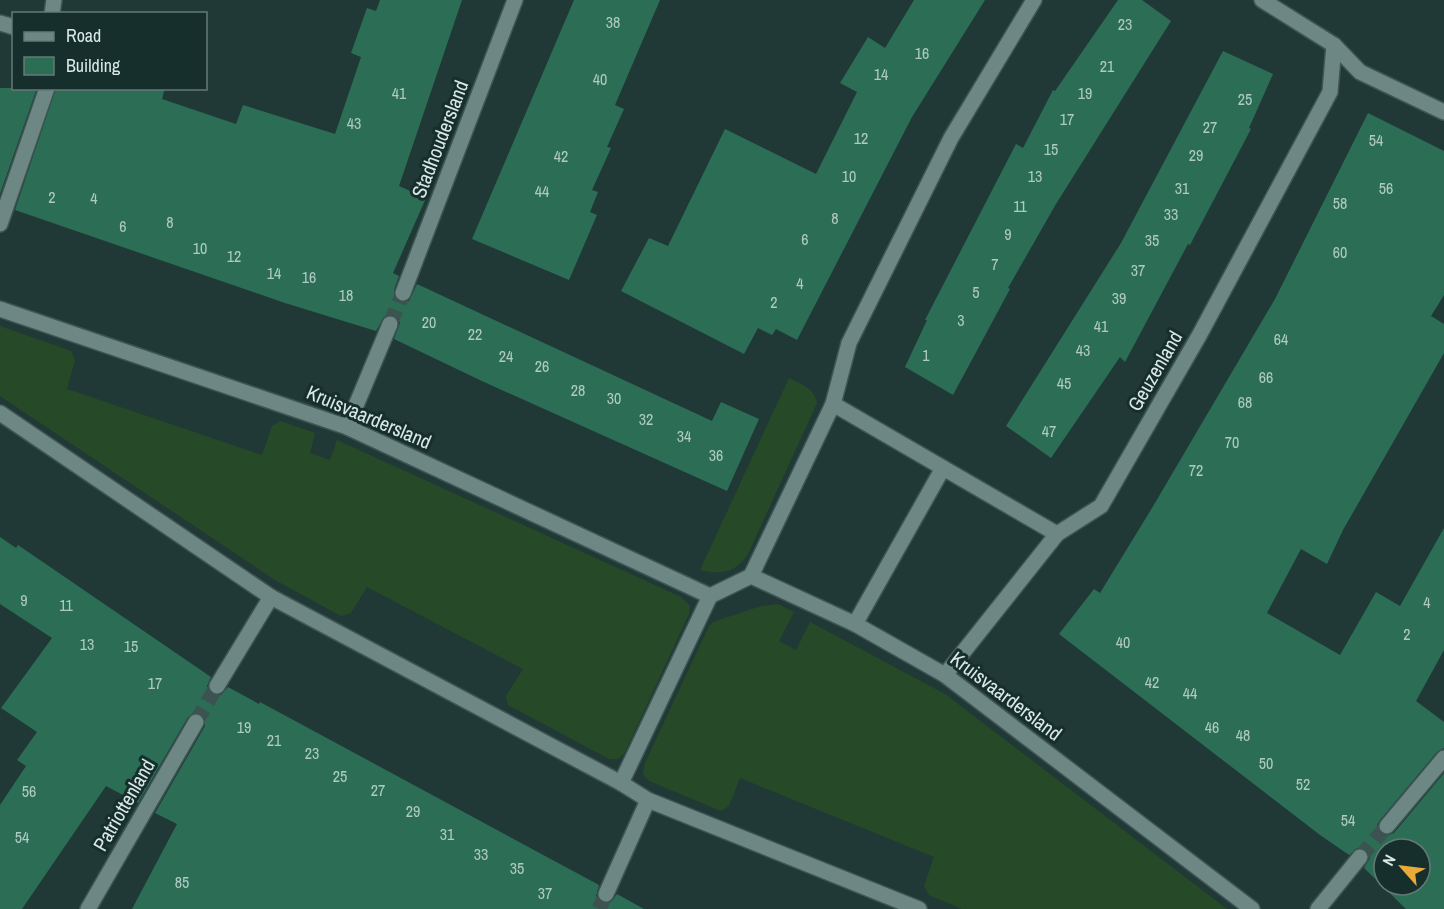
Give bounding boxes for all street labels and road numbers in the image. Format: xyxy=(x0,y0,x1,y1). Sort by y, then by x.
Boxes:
street label: Stadhoudersland xyxy=(405,76,474,202)
street label: Geuzenland xyxy=(1121,326,1188,416)
street label: Kruisvaardersland xyxy=(303,378,436,455)
street label: Kruisvaardersland xyxy=(945,645,1068,746)
street label: Patriottenland xyxy=(86,754,161,856)

